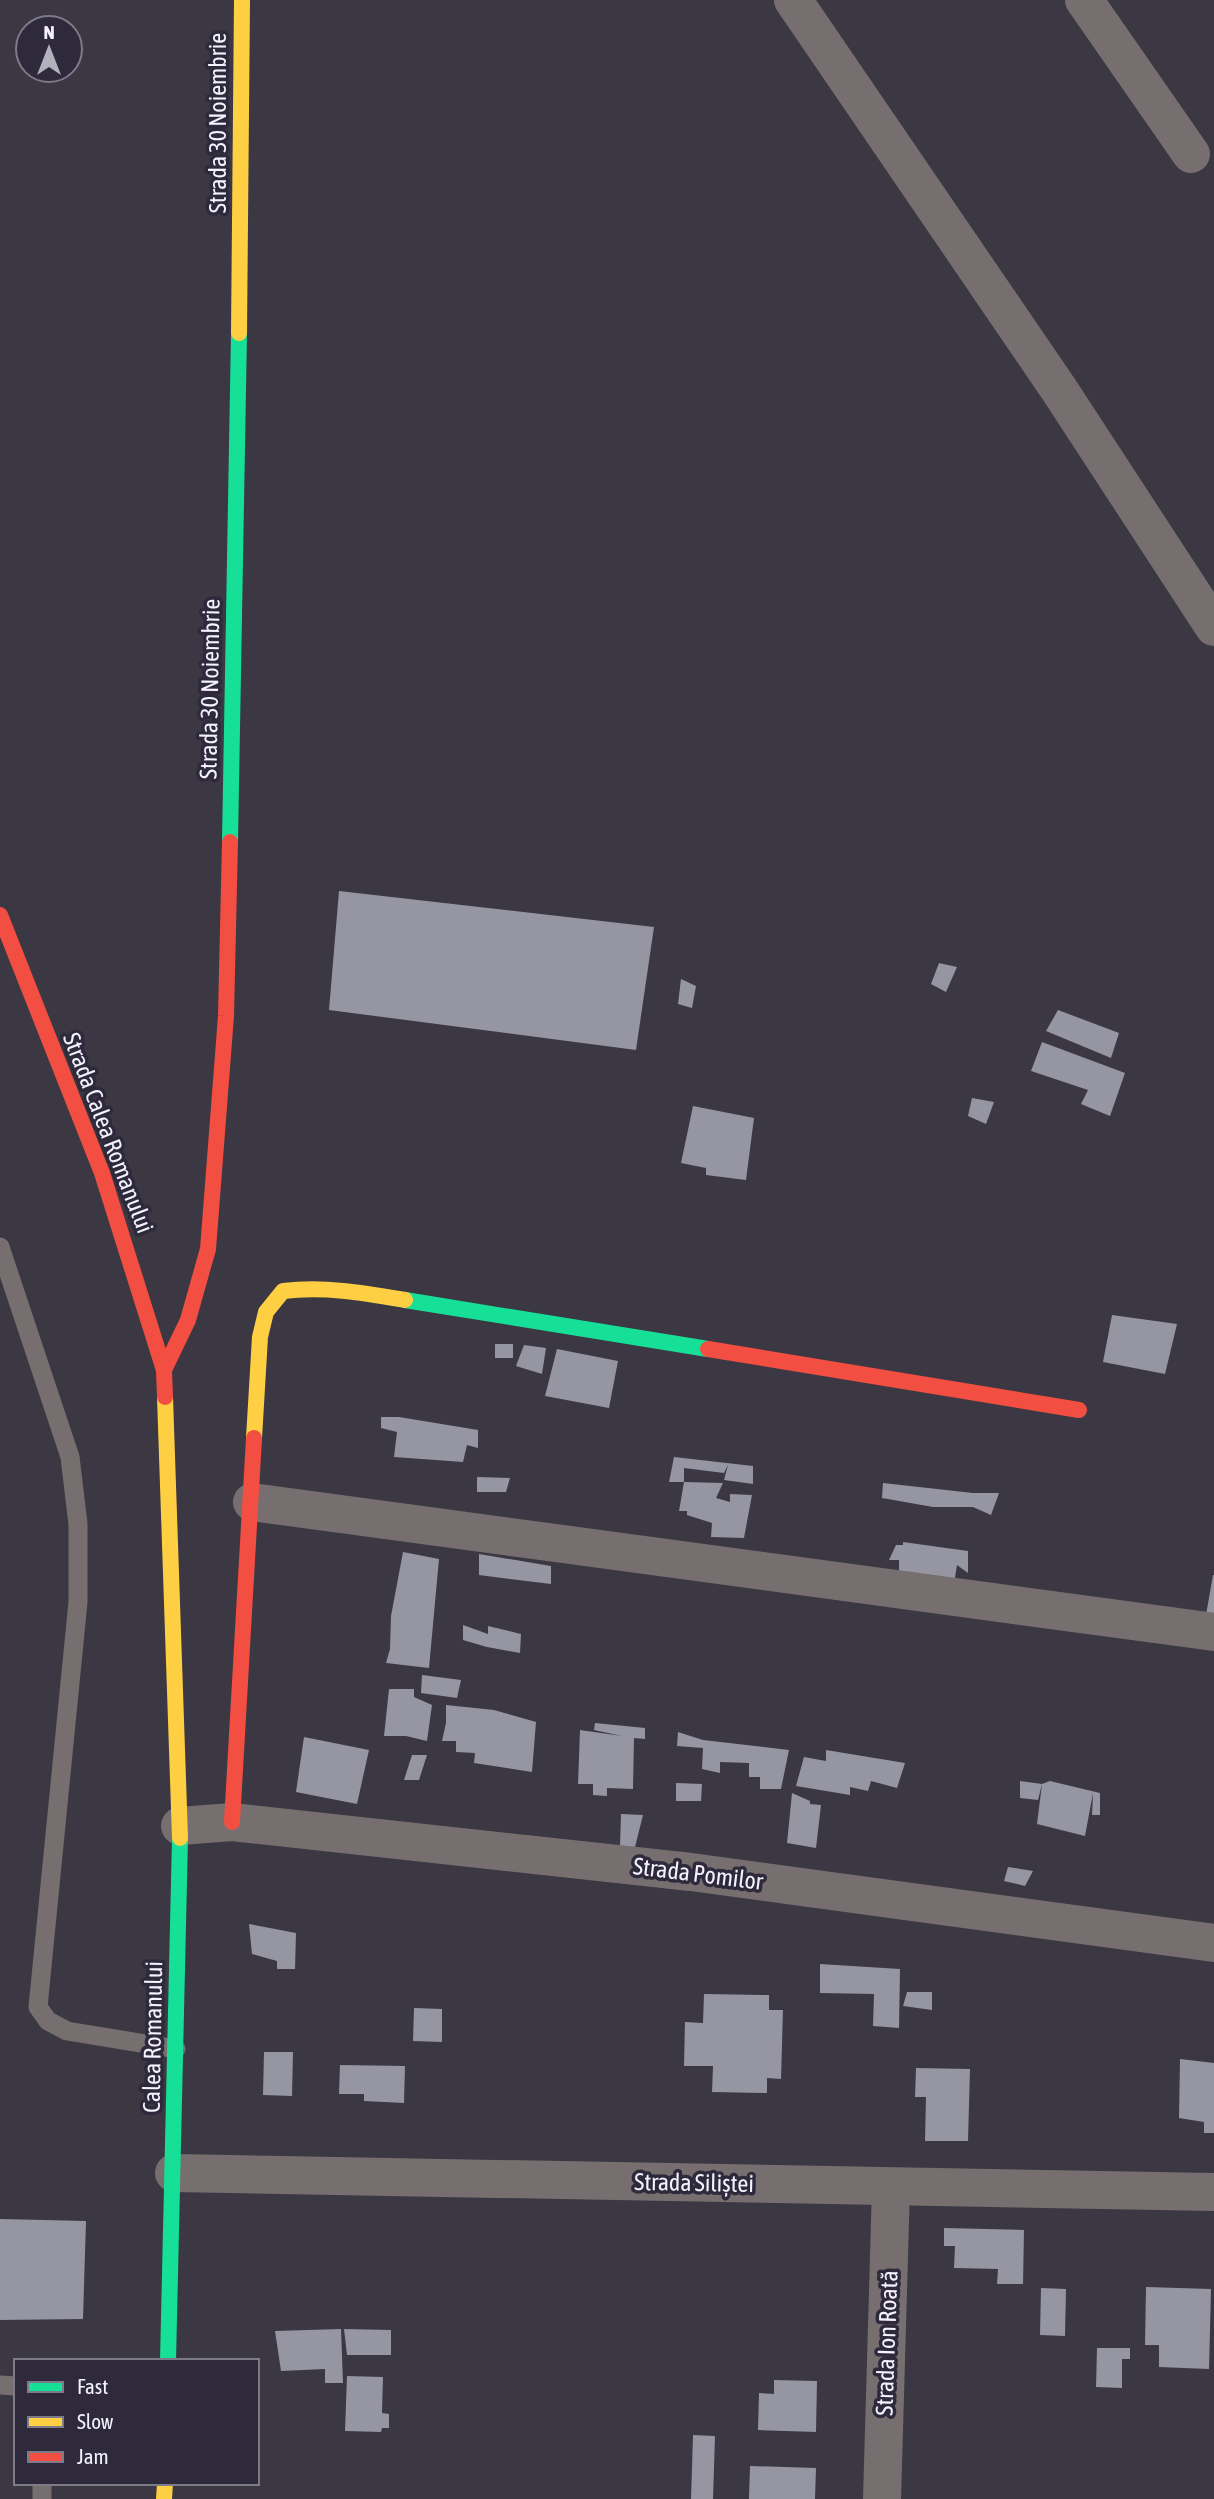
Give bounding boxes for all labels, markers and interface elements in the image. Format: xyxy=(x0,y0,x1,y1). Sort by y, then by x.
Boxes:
north arrow xyxy=(14,14,84,84)
text: N xyxy=(43,21,55,43)
street label: Strada 30 Noiembrie xyxy=(204,33,231,213)
street label: Strada 30 Noiembrie xyxy=(194,599,225,779)
street label: Strada Calea Romanului xyxy=(58,1029,159,1237)
street label: Strada Pomilor xyxy=(632,1852,765,1895)
street label: Calea Romanului xyxy=(138,1961,167,2113)
street label: Strada Siliștei xyxy=(634,2168,754,2197)
street label: Strada Ion Roată xyxy=(870,2270,903,2416)
legend xyxy=(14,2359,259,2485)
text: Fast xyxy=(77,2374,108,2398)
text: Slow xyxy=(77,2409,114,2433)
text: Jam xyxy=(77,2444,109,2468)

